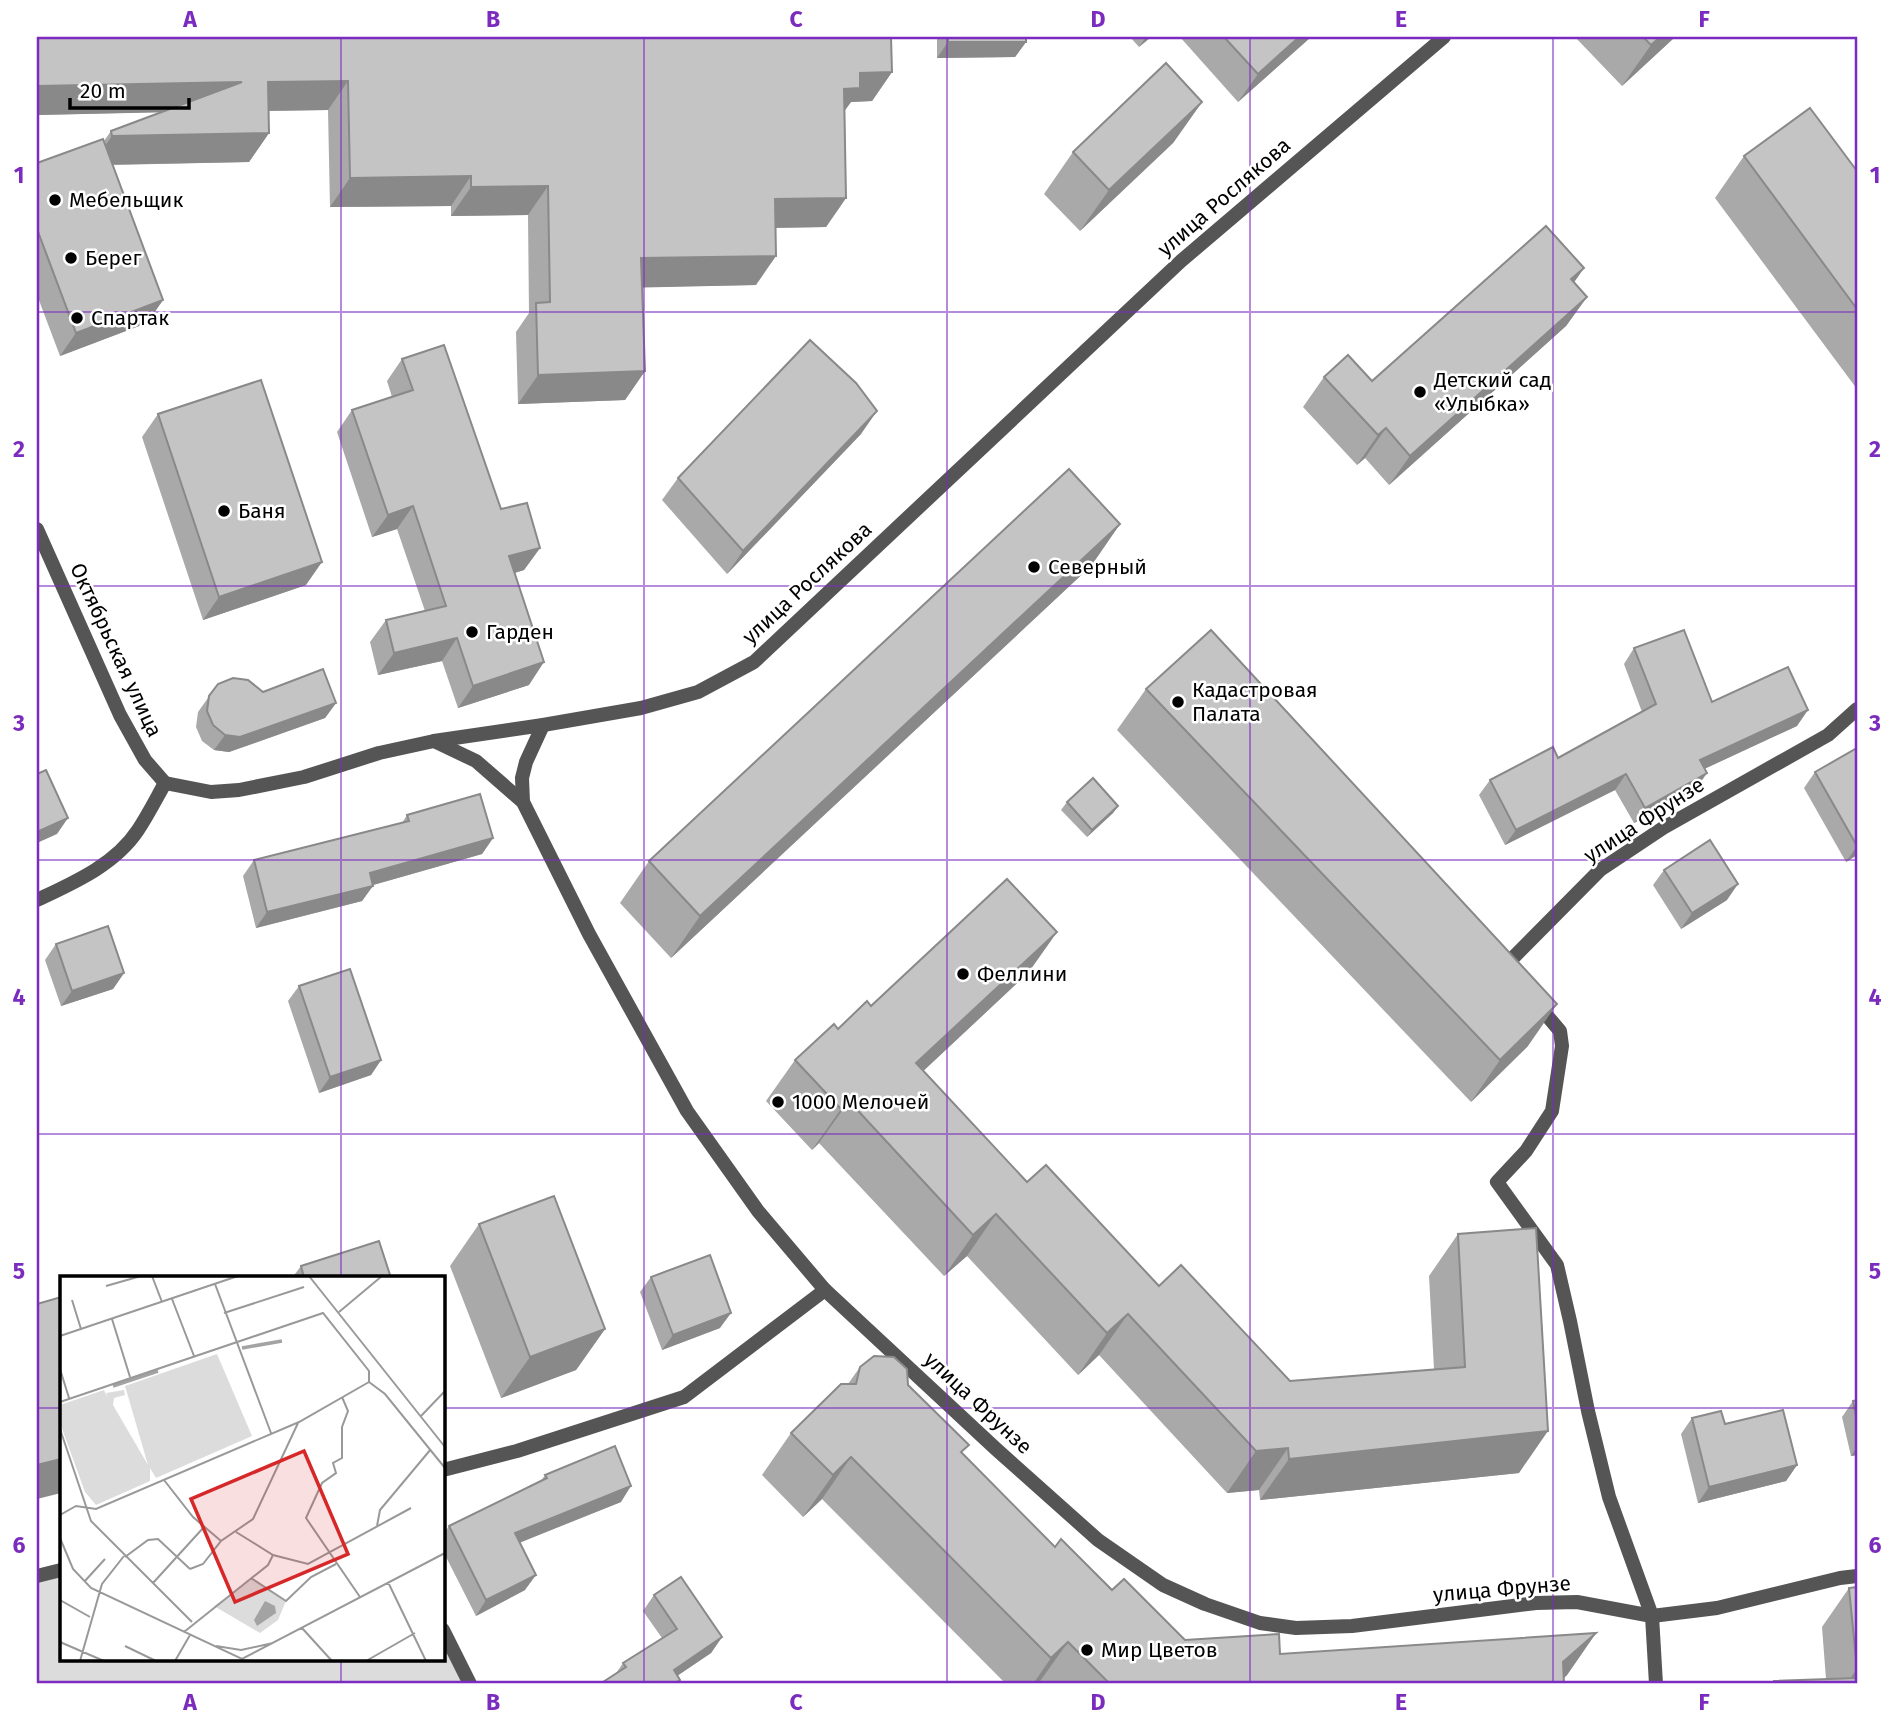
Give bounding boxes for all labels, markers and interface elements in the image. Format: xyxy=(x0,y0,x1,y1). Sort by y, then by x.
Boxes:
text: A xyxy=(182,5,197,33)
text: B xyxy=(486,5,500,33)
text: C xyxy=(789,5,803,33)
text: D xyxy=(1091,5,1106,33)
text: E xyxy=(1395,5,1407,33)
text: F xyxy=(1698,5,1710,33)
scale bar xyxy=(70,66,189,110)
text: 20 m xyxy=(80,78,126,104)
street label: улица Рослякова xyxy=(1152,132,1296,262)
text: 1 xyxy=(14,161,24,189)
text: 1 xyxy=(1870,161,1880,189)
place label: Мебельщик xyxy=(69,187,183,213)
marker: Мебельщик xyxy=(47,192,63,208)
place label: Берег xyxy=(85,245,142,271)
marker: Берег xyxy=(63,250,79,266)
place label: Спартак xyxy=(91,305,169,331)
marker: Спартак xyxy=(69,310,85,326)
place label: Детский сад «Улыбка» xyxy=(1433,367,1551,417)
marker: Детский сад «Улыбка» xyxy=(1412,384,1428,400)
text: 2 xyxy=(13,435,25,463)
text: 2 xyxy=(1869,435,1881,463)
place label: Баня xyxy=(238,498,286,524)
marker: Баня xyxy=(216,503,232,519)
street label: улица Рослякова xyxy=(737,516,877,650)
place label: Северный xyxy=(1048,554,1147,580)
street label: Октябрьская улица xyxy=(64,559,168,741)
marker: Северный xyxy=(1026,559,1042,575)
place label: Гарден xyxy=(486,619,554,645)
marker: Гарден xyxy=(464,624,480,640)
place label: Кадастровая Палата xyxy=(1192,677,1318,727)
marker: Кадастровая Палата xyxy=(1170,694,1186,710)
text: 3 xyxy=(12,709,25,737)
text: 3 xyxy=(1868,709,1881,737)
street label: улица Фрунзе xyxy=(1579,771,1709,869)
place label: Феллини xyxy=(977,961,1067,987)
marker: Феллини xyxy=(955,966,971,982)
text: 4 xyxy=(13,983,26,1011)
text: 4 xyxy=(1869,983,1882,1011)
place label: 1000 Мелочей xyxy=(792,1089,929,1115)
marker: 1000 Мелочей xyxy=(770,1094,786,1110)
text: 5 xyxy=(13,1257,25,1285)
text: 5 xyxy=(1869,1257,1881,1285)
inset map xyxy=(60,1276,444,1662)
street label: улица Фрунзе xyxy=(919,1346,1037,1460)
text: 6 xyxy=(13,1531,26,1559)
text: 6 xyxy=(1869,1531,1882,1559)
street label: улица Фрунзе xyxy=(1432,1570,1572,1608)
place label: Мир Цветов xyxy=(1101,1637,1218,1663)
marker: Мир Цветов xyxy=(1079,1642,1095,1658)
text: A xyxy=(182,1688,197,1716)
text: B xyxy=(486,1688,500,1716)
text: C xyxy=(789,1688,803,1716)
text: D xyxy=(1091,1688,1106,1716)
text: E xyxy=(1395,1688,1407,1716)
text: F xyxy=(1698,1688,1710,1716)

